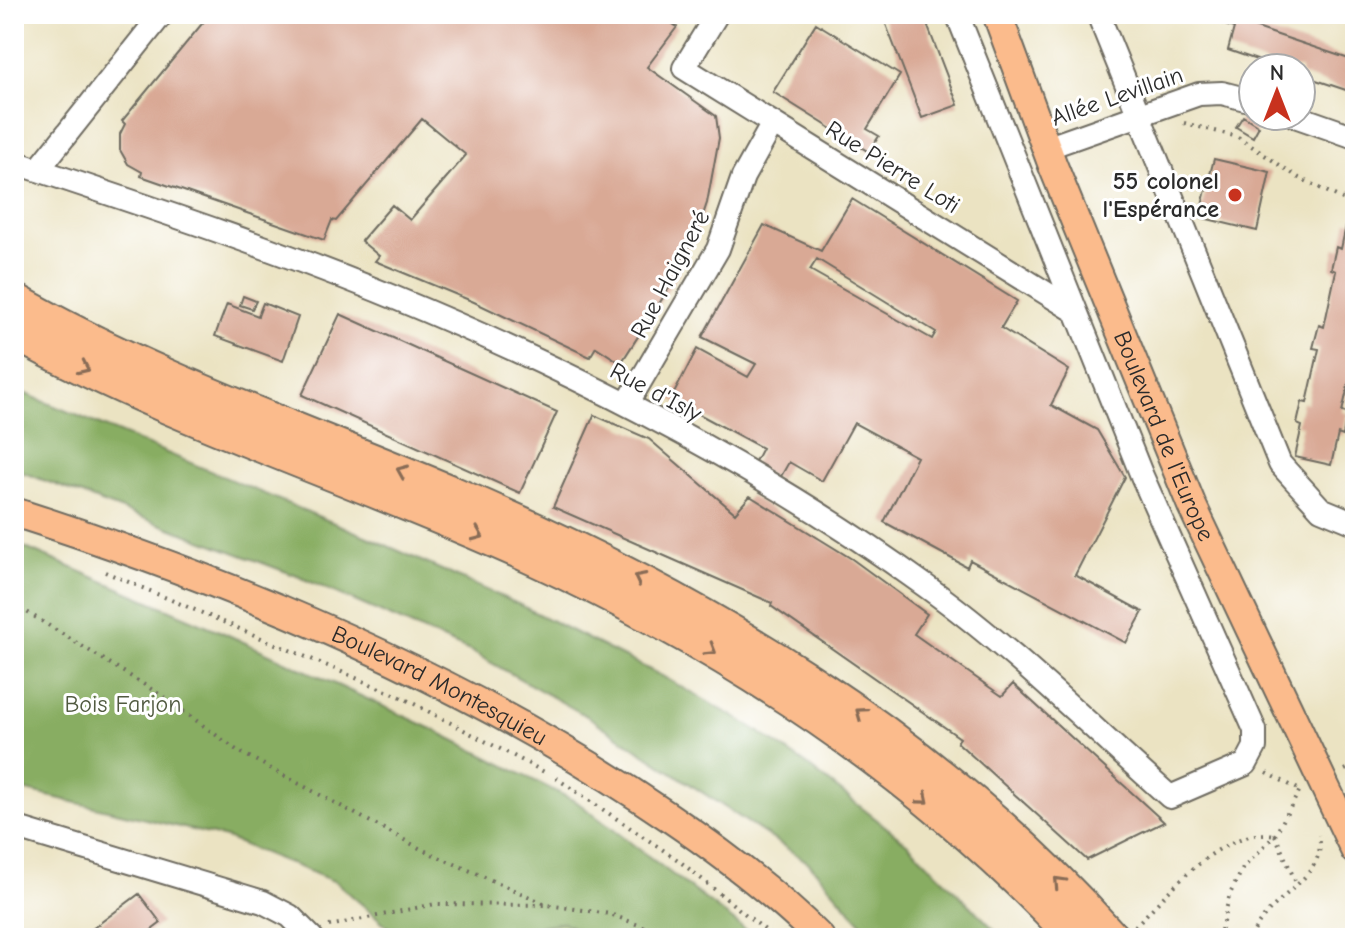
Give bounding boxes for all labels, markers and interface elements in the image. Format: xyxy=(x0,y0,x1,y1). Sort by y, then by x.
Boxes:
north arrow xyxy=(1237,52,1317,132)
street label: Allée Levillain xyxy=(1048,60,1186,132)
text: N xyxy=(1270,60,1284,86)
street label: Rue Pierre Loti xyxy=(821,115,965,219)
place label: 55 colonel l'Espérance xyxy=(1102,167,1219,223)
marker: 55 colonel l'Espérance xyxy=(1226,186,1244,204)
street label: Rue Haigneré xyxy=(625,205,715,343)
street label: Boulevard de l'Europe xyxy=(1108,327,1221,546)
street label: Rue d'Isly xyxy=(606,356,707,428)
one-way arrow xyxy=(75,358,90,374)
one-way arrow xyxy=(396,465,410,481)
one-way arrow xyxy=(470,525,484,541)
one-way arrow xyxy=(633,572,648,587)
street label: Boulevard Montesquieu xyxy=(328,619,552,751)
one-way arrow xyxy=(702,640,717,656)
park label: Bois Farjon xyxy=(64,690,182,718)
one-way arrow xyxy=(855,708,870,723)
one-way arrow xyxy=(914,789,929,804)
one-way arrow xyxy=(1054,876,1068,891)

